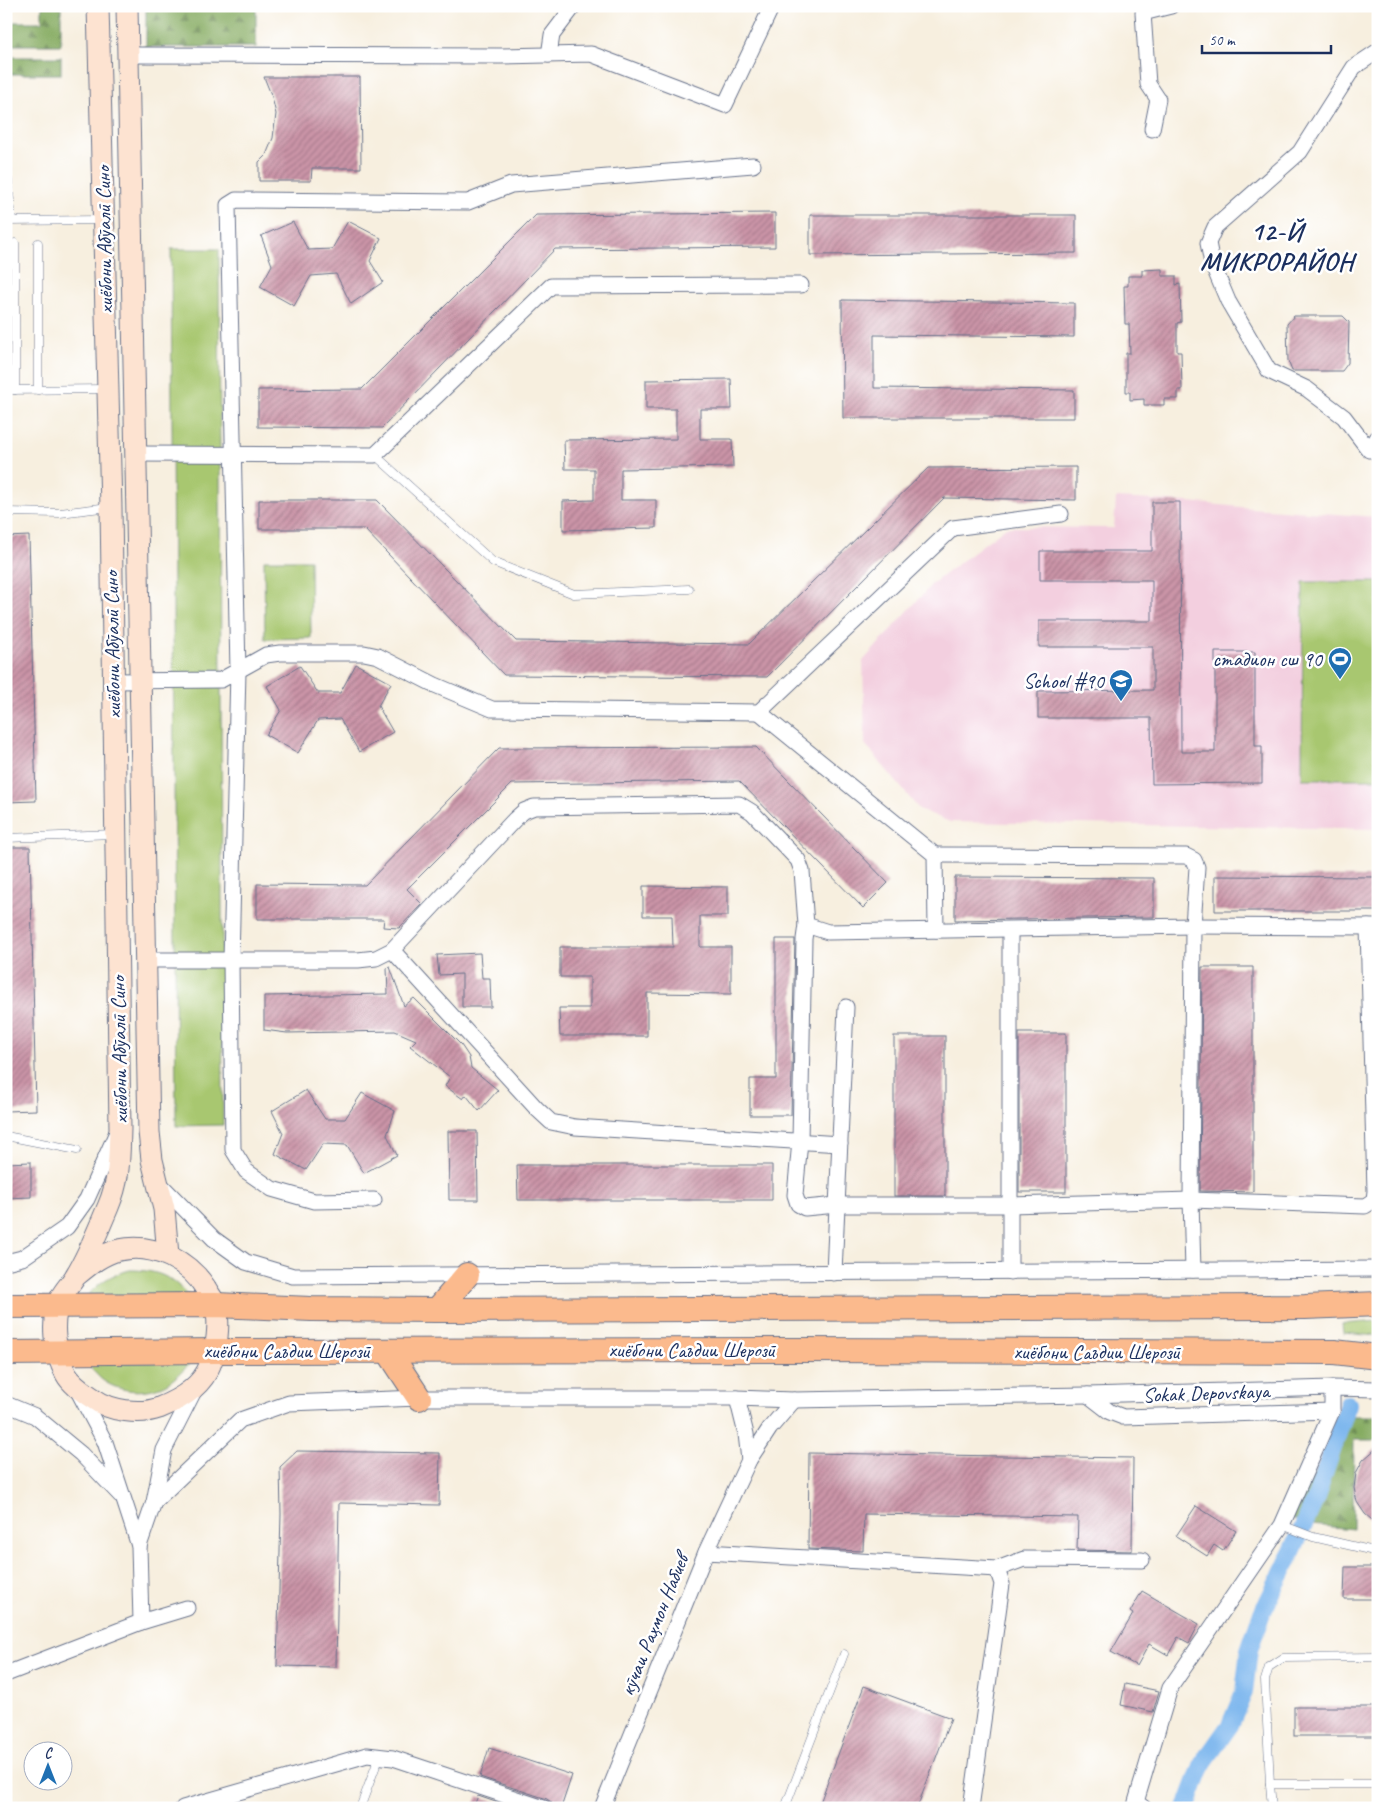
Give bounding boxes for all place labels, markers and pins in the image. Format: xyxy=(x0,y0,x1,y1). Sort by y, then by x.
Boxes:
place label: стадион сш 90 xyxy=(1212,646,1324,672)
sports icon: стадион сш 90 xyxy=(1327,646,1353,680)
place label: School #90 xyxy=(1023,668,1106,694)
school or university icon: School #90 xyxy=(1108,668,1134,702)

